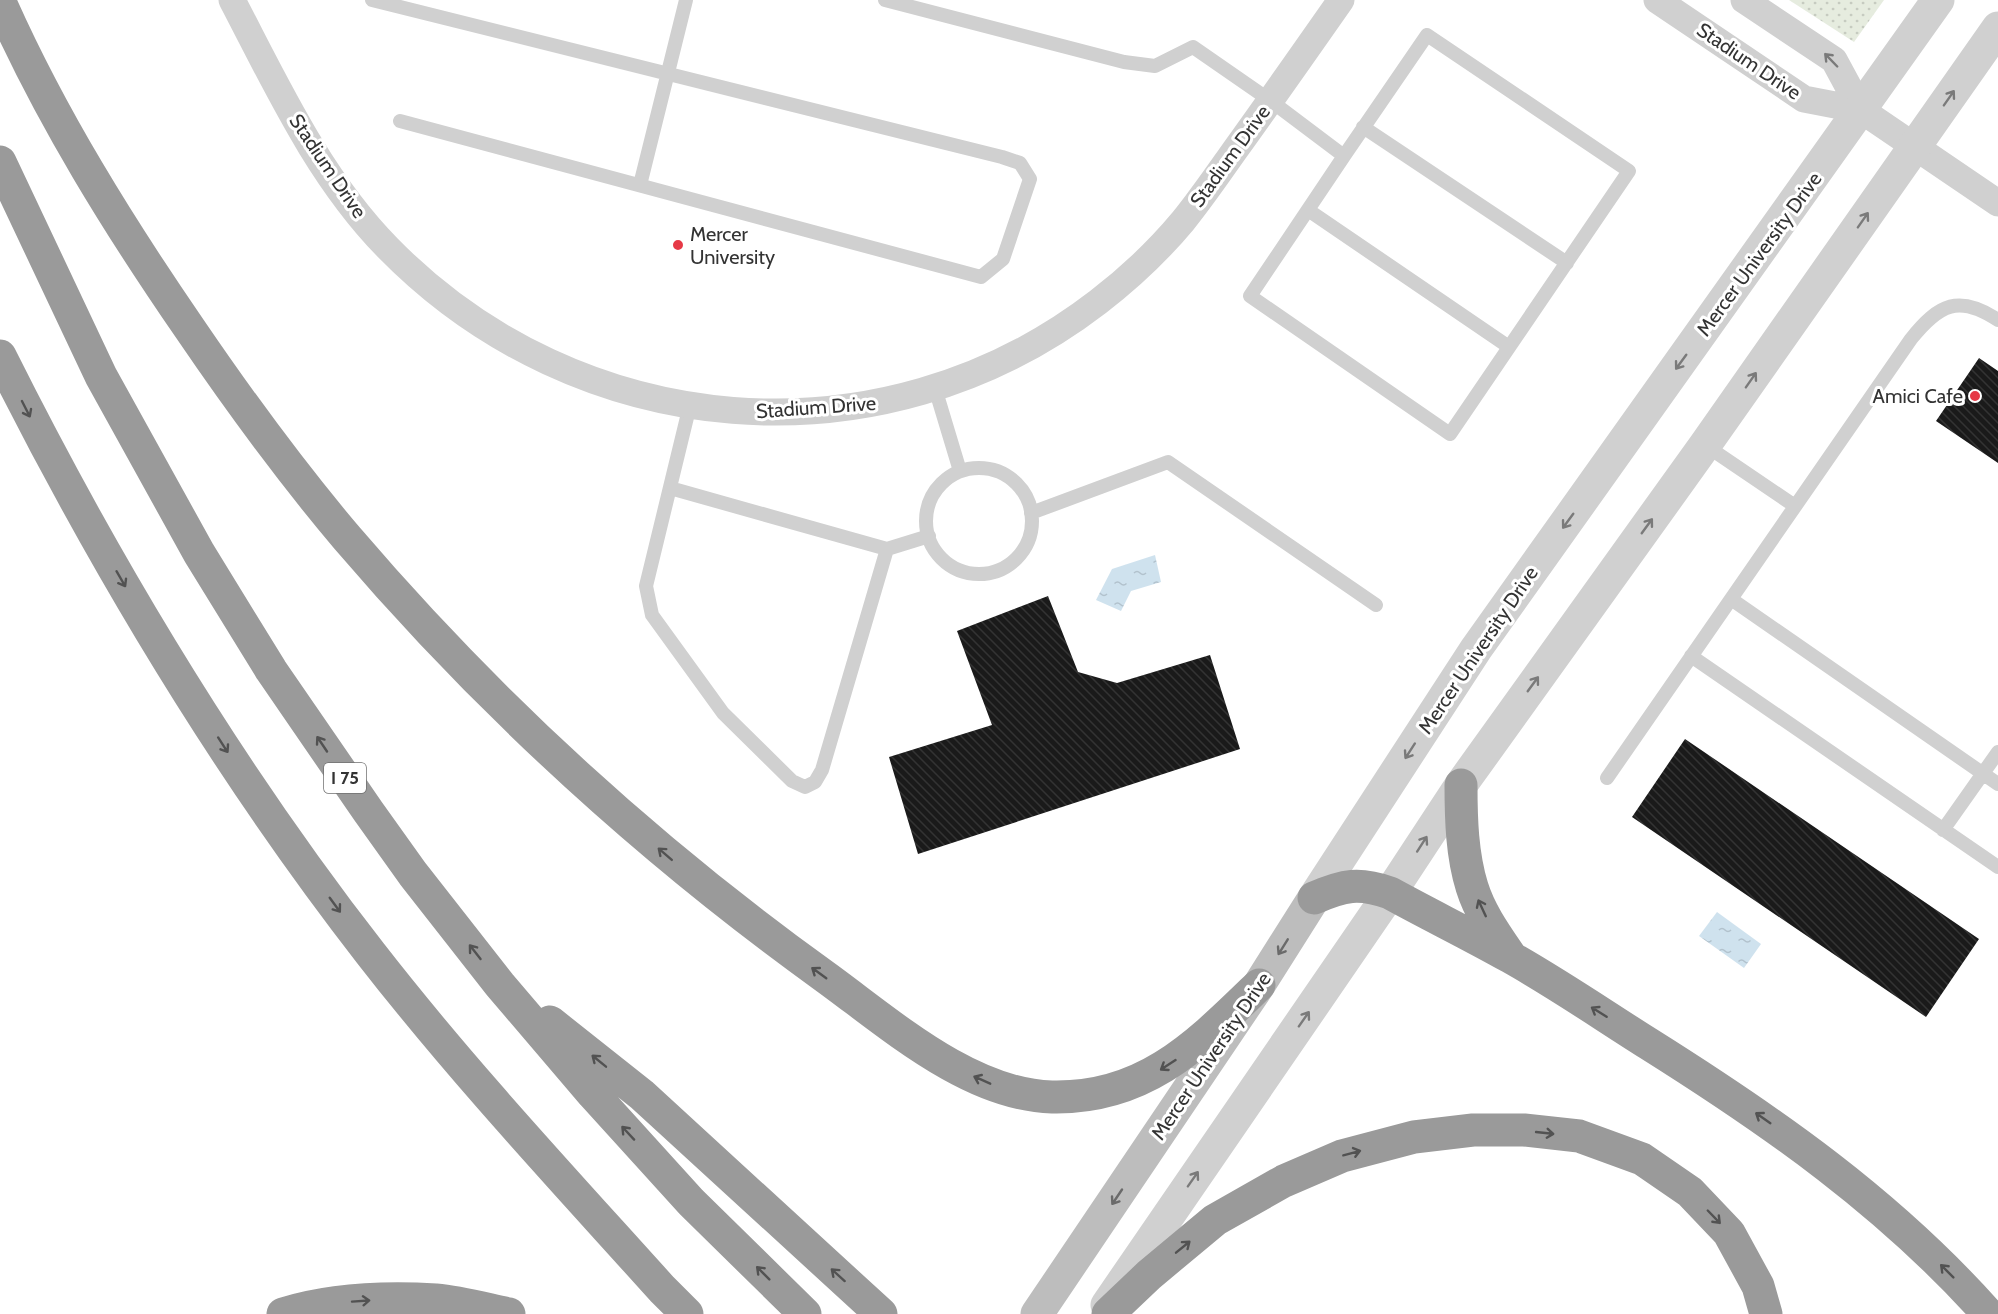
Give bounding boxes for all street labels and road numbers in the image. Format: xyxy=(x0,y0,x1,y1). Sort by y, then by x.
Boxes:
street label: Stadium Drive xyxy=(1692,17,1806,105)
street label: Stadium Drive xyxy=(1185,100,1275,212)
street label: Stadium Drive xyxy=(284,109,372,223)
street label: Mercer University Drive xyxy=(1691,167,1827,341)
street label: Stadium Drive xyxy=(755,391,877,423)
street label: Mercer University Drive xyxy=(1413,562,1543,738)
road number: I 75 xyxy=(324,763,366,793)
street label: Mercer University Drive xyxy=(1146,968,1276,1144)

